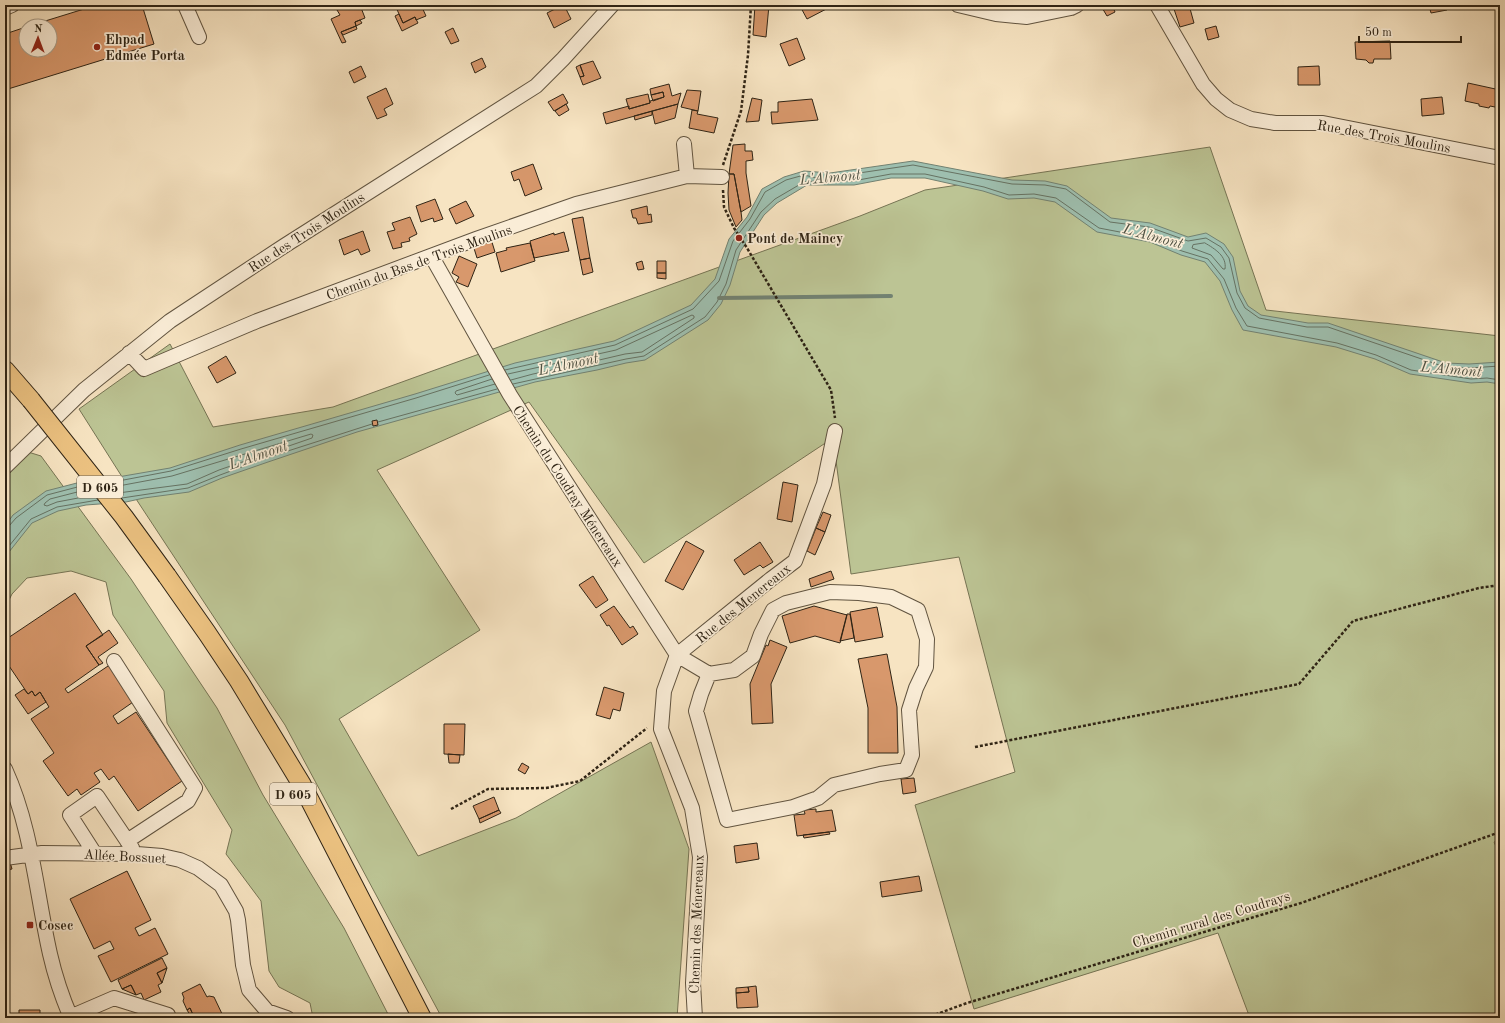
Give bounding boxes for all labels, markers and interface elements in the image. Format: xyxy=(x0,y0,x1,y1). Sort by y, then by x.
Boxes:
north arrow xyxy=(18,18,58,58)
scale bar xyxy=(1359,18,1461,44)
text: N xyxy=(34,24,43,35)
text: 50 m xyxy=(1365,26,1392,39)
place label: Ehpad Edmée Porta xyxy=(105,33,185,63)
marker: Ehpad Edmée Porta xyxy=(92,42,102,52)
street label: Rue des Trois Moulins xyxy=(1316,118,1452,156)
water label: L'Almont xyxy=(798,168,862,189)
street label: Rue des Trois Moulins xyxy=(246,190,367,276)
water label: L'Almont xyxy=(1120,222,1184,253)
street label: Chemin du Bas de Trois Moulins xyxy=(325,223,514,303)
place label: Pont de Maincy xyxy=(747,232,843,246)
marker: Pont de Maincy xyxy=(734,233,744,243)
water label: L'Almont xyxy=(536,352,600,379)
water label: L'Almont xyxy=(1419,360,1482,381)
street label: Chemin du Coudray Ménereaux xyxy=(510,403,625,570)
water label: L'Almont xyxy=(226,439,290,474)
road number: D 605 xyxy=(77,476,123,498)
street label: Rue des Menereaux xyxy=(694,561,794,646)
road number: D 605 xyxy=(270,783,316,805)
street label: Allée Bossuet xyxy=(83,848,167,866)
street label: Chemin des Ménereaux xyxy=(688,854,706,994)
street label: Chemin rural des Coudrays xyxy=(1131,889,1292,951)
place label: Cosec xyxy=(38,919,73,933)
marker: Cosec xyxy=(25,920,35,930)

